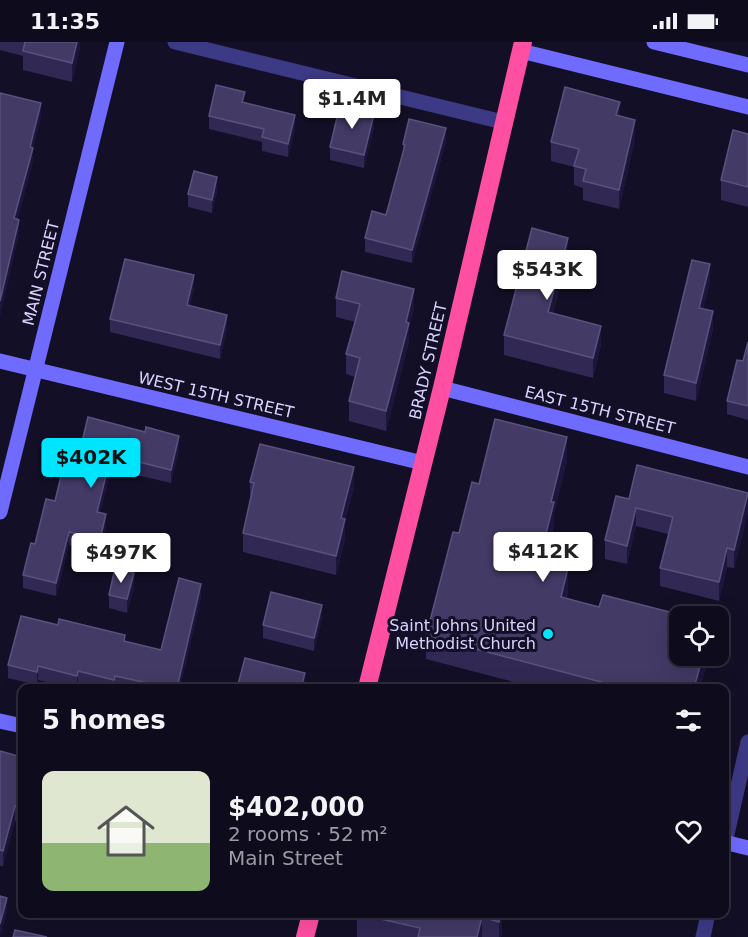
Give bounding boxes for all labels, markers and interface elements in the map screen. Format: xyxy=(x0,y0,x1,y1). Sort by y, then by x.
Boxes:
text: 11:35 xyxy=(30,9,100,34)
pin: $1.4M xyxy=(310,79,394,130)
text: $1.4M xyxy=(317,86,387,110)
street label: MAIN STREET xyxy=(19,218,63,327)
pin: $543K xyxy=(505,250,589,301)
text: $543K xyxy=(511,257,583,281)
street label: BRADY STREET xyxy=(405,300,451,421)
street label: WEST 15TH STREET xyxy=(136,368,296,422)
street label: EAST 15TH STREET xyxy=(523,382,677,438)
pin: $402K xyxy=(49,438,133,489)
text: $402K xyxy=(55,445,127,469)
pin: $412K xyxy=(501,532,585,583)
pin: $497K xyxy=(79,533,163,584)
text: $412K xyxy=(507,539,579,563)
text: $497K xyxy=(85,540,157,564)
map controls xyxy=(669,606,729,666)
button: locate xyxy=(669,606,729,666)
place label: Saint Johns United Methodist Church xyxy=(389,616,536,653)
marker: Saint Johns United Methodist Church xyxy=(541,627,555,641)
icon: filters xyxy=(672,704,705,737)
text: 5 homes xyxy=(42,705,166,735)
text: $402,000 xyxy=(228,792,365,822)
icon: home xyxy=(90,795,162,867)
icon: heart xyxy=(672,815,705,848)
text: 2 rooms · 52 m² xyxy=(228,822,388,846)
text: Main Street xyxy=(228,846,343,870)

